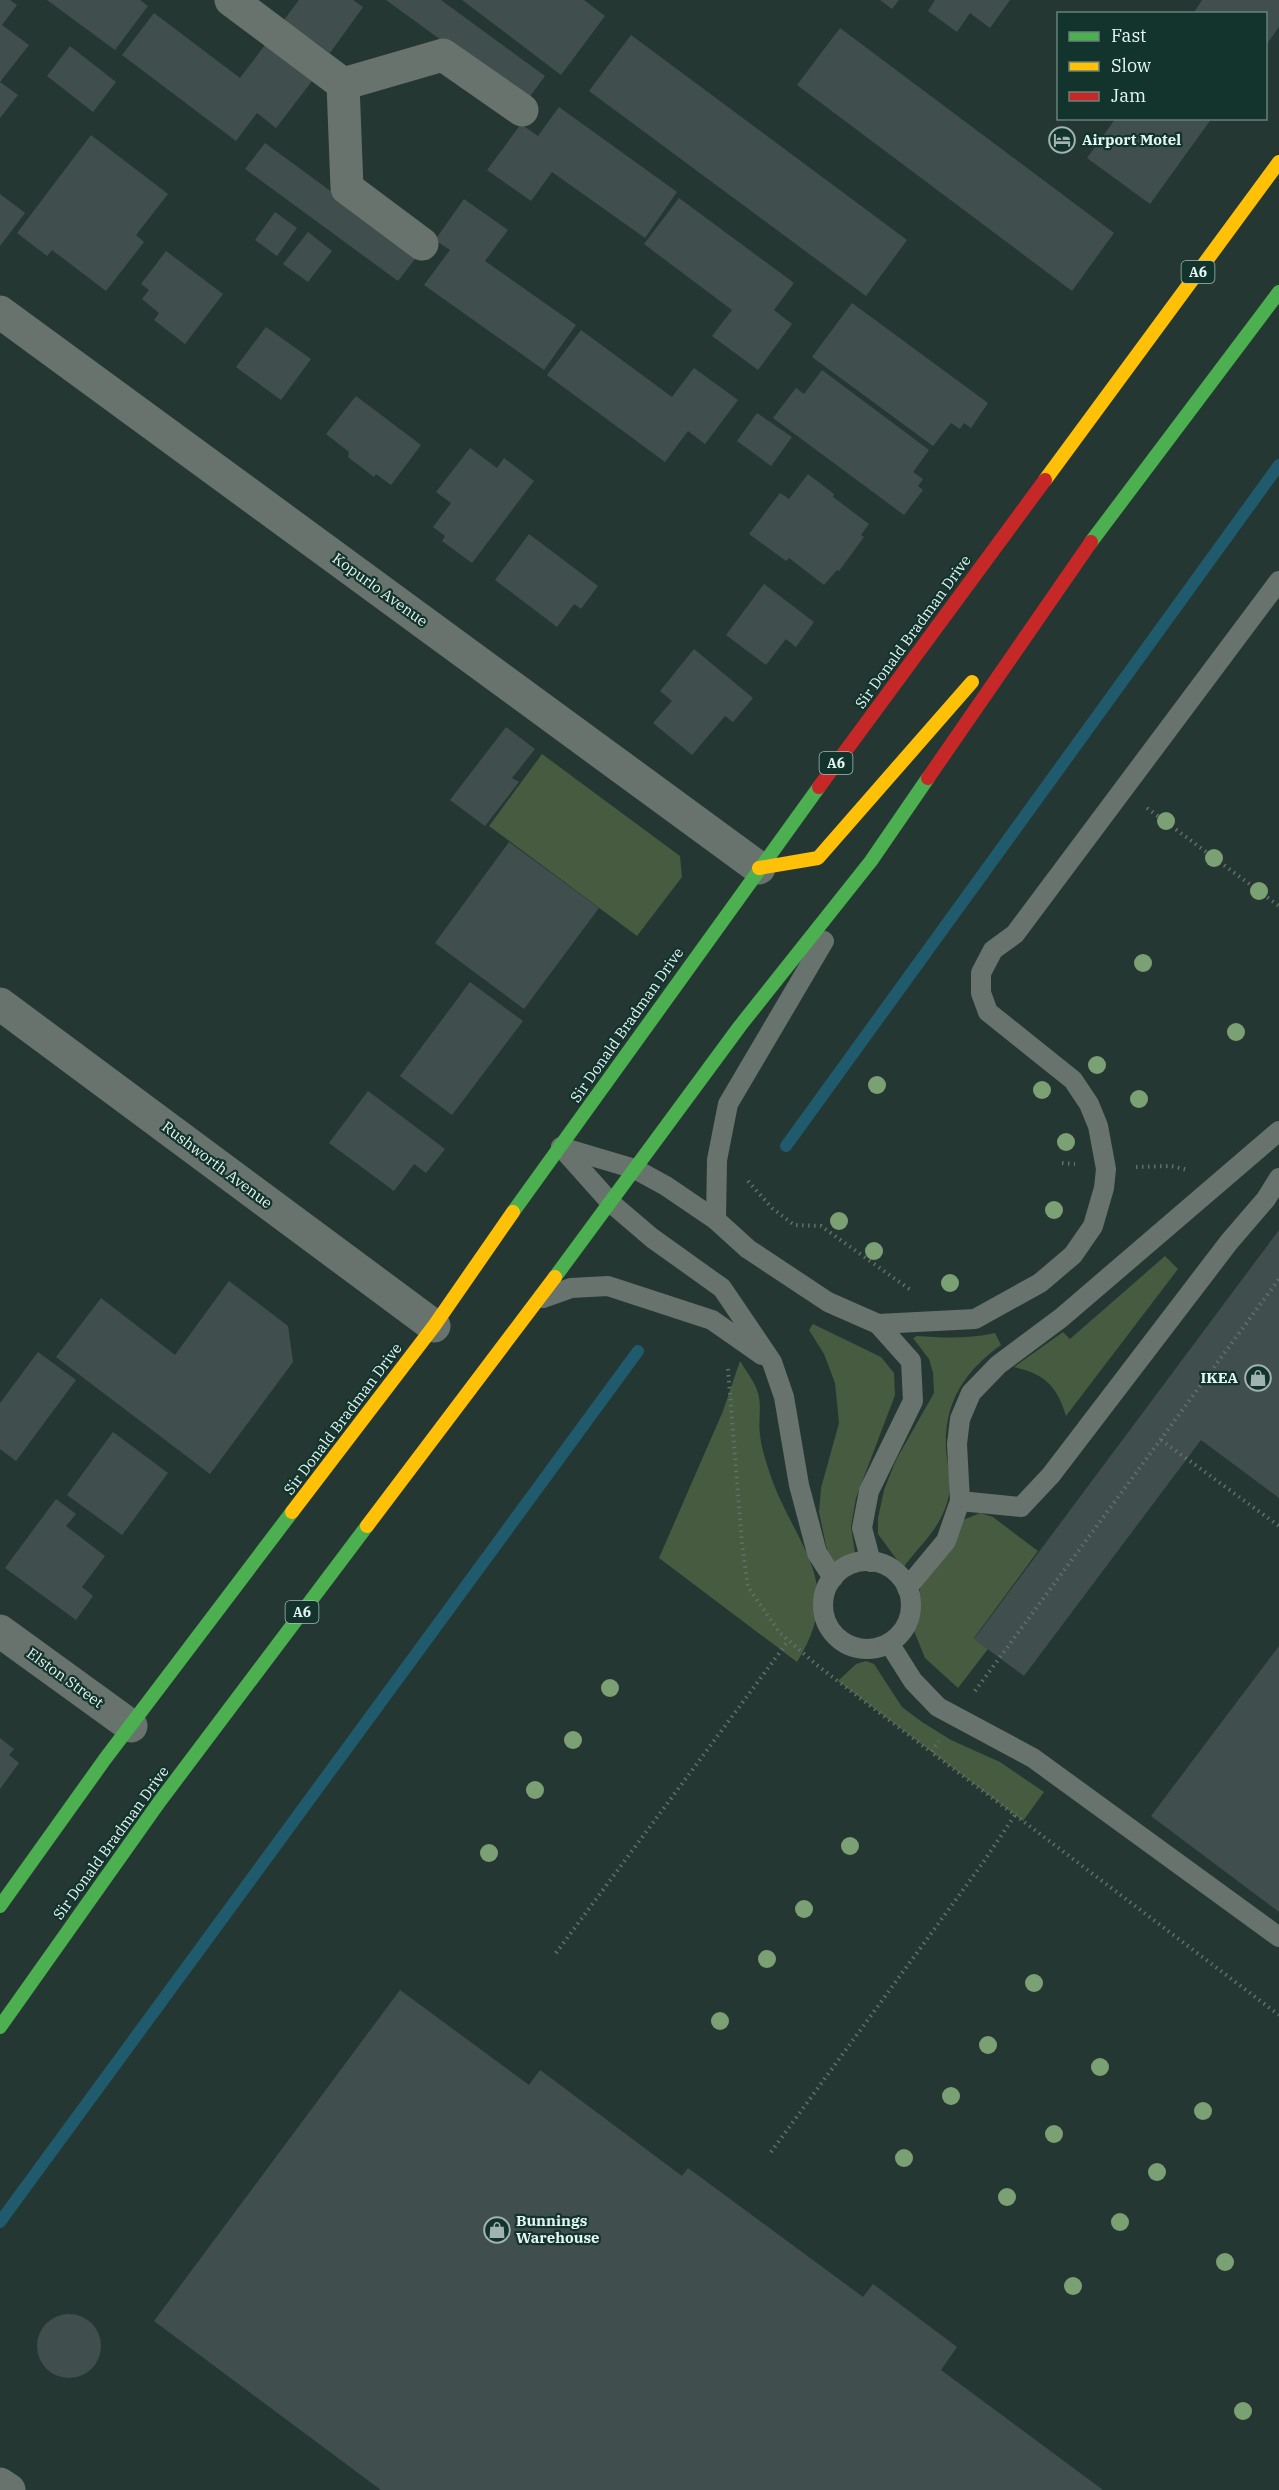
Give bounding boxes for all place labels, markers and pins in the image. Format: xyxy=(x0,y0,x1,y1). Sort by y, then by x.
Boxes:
hotel icon: Airport Motel xyxy=(1047,125,1077,155)
place label: Airport Motel xyxy=(1082,130,1181,149)
shop icon: IKEA xyxy=(1243,1363,1273,1393)
place label: IKEA xyxy=(1200,1368,1239,1387)
place label: Bunnings Warehouse xyxy=(516,2211,600,2247)
shop icon: Bunnings Warehouse xyxy=(482,2215,512,2245)

